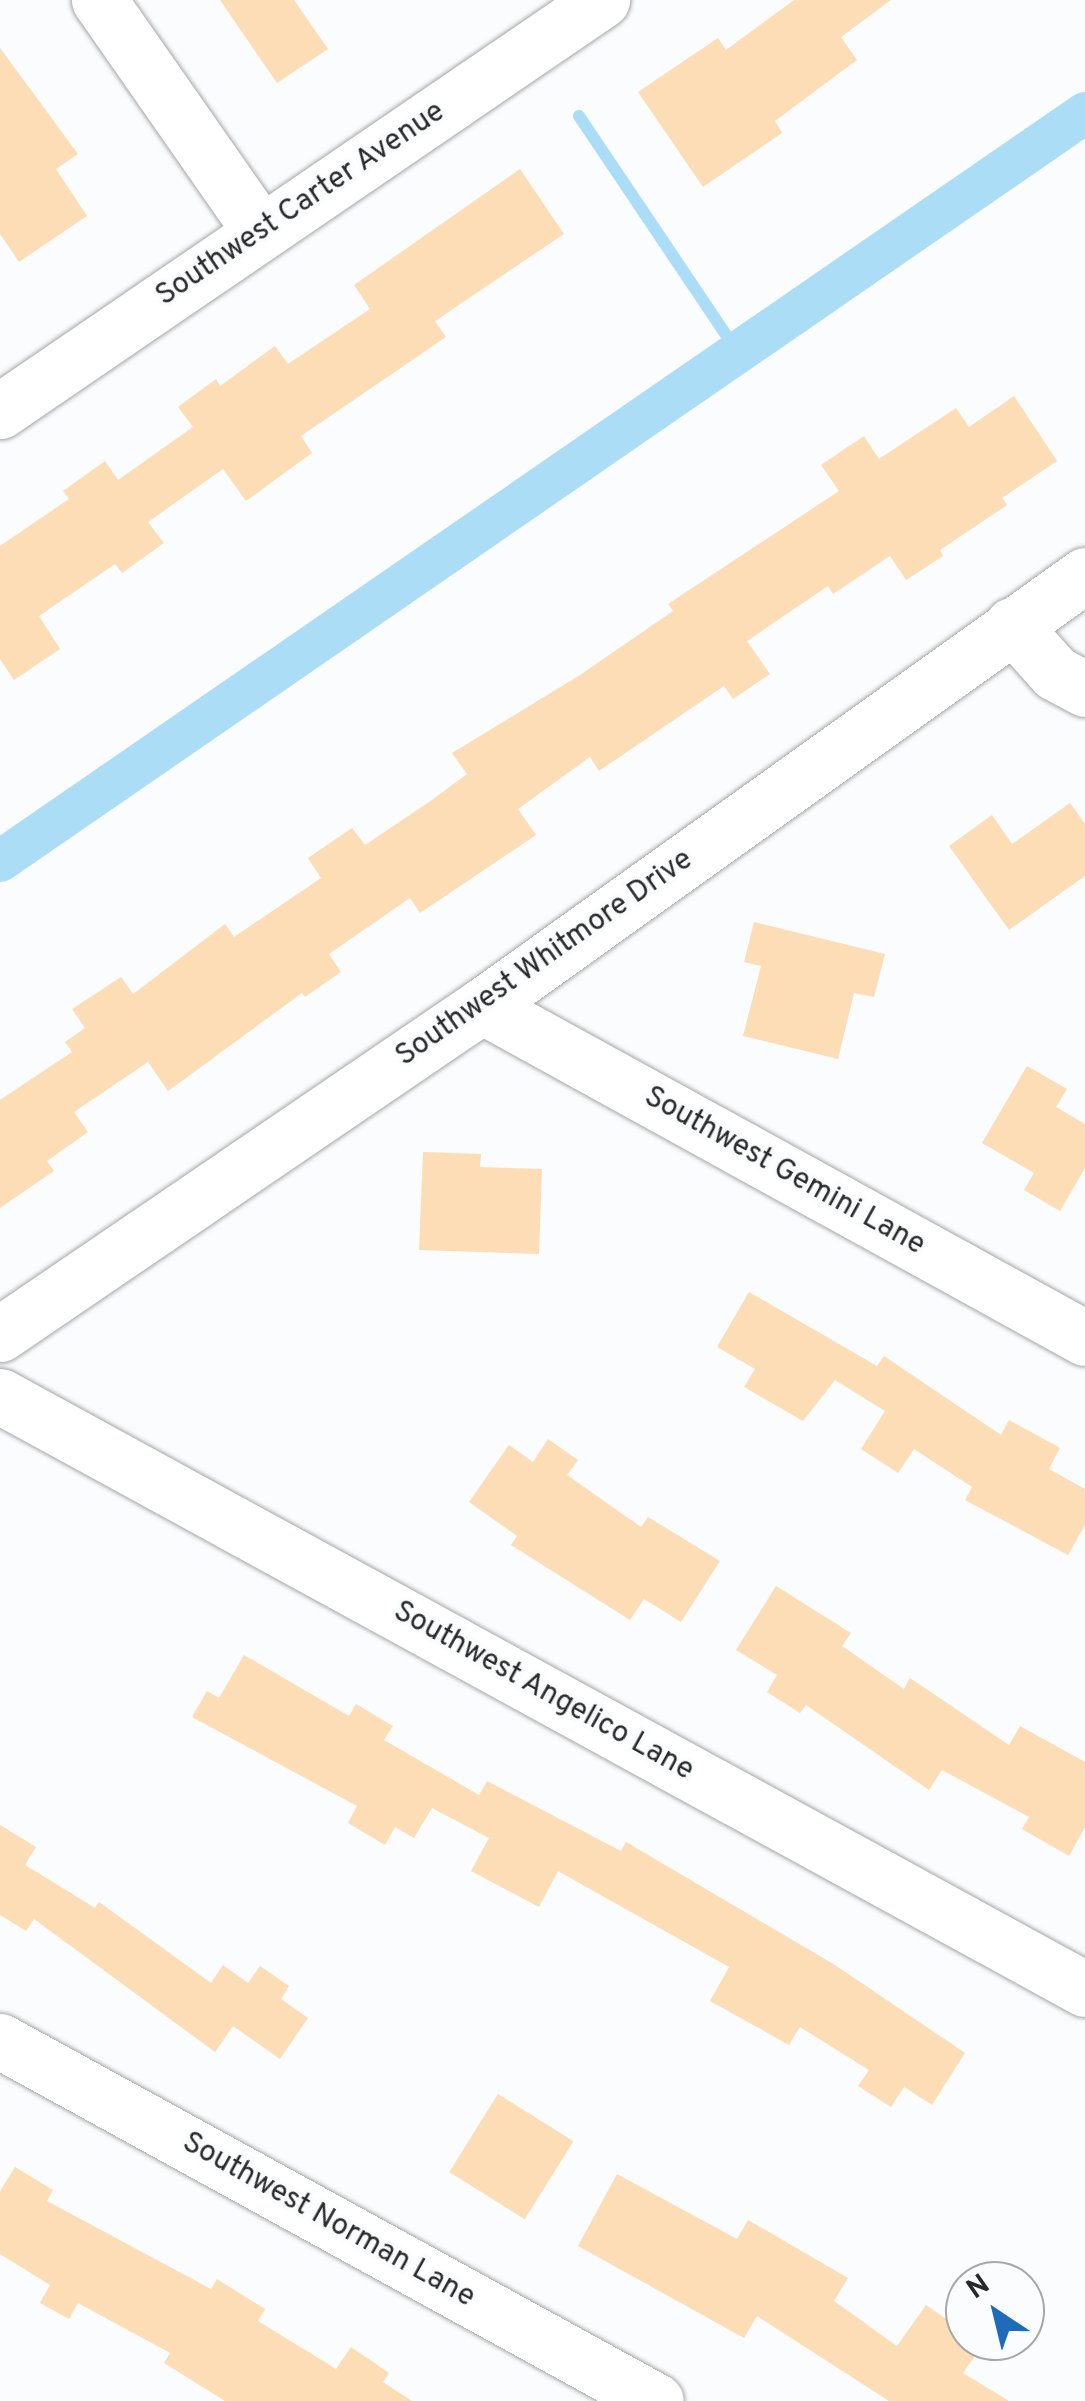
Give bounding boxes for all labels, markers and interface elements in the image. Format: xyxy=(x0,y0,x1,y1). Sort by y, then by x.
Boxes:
street label: Southwest Carter Avenue xyxy=(149,95,453,315)
street label: Southwest Whitmore Drive xyxy=(389,842,701,1076)
street label: Southwest Gemini Lane xyxy=(637,1080,931,1264)
street label: Southwest Angelico Lane xyxy=(386,1594,700,1790)
street label: Southwest Norman Lane xyxy=(175,2125,481,2317)
north arrow xyxy=(945,2261,1045,2361)
text: N xyxy=(960,2268,997,2309)

